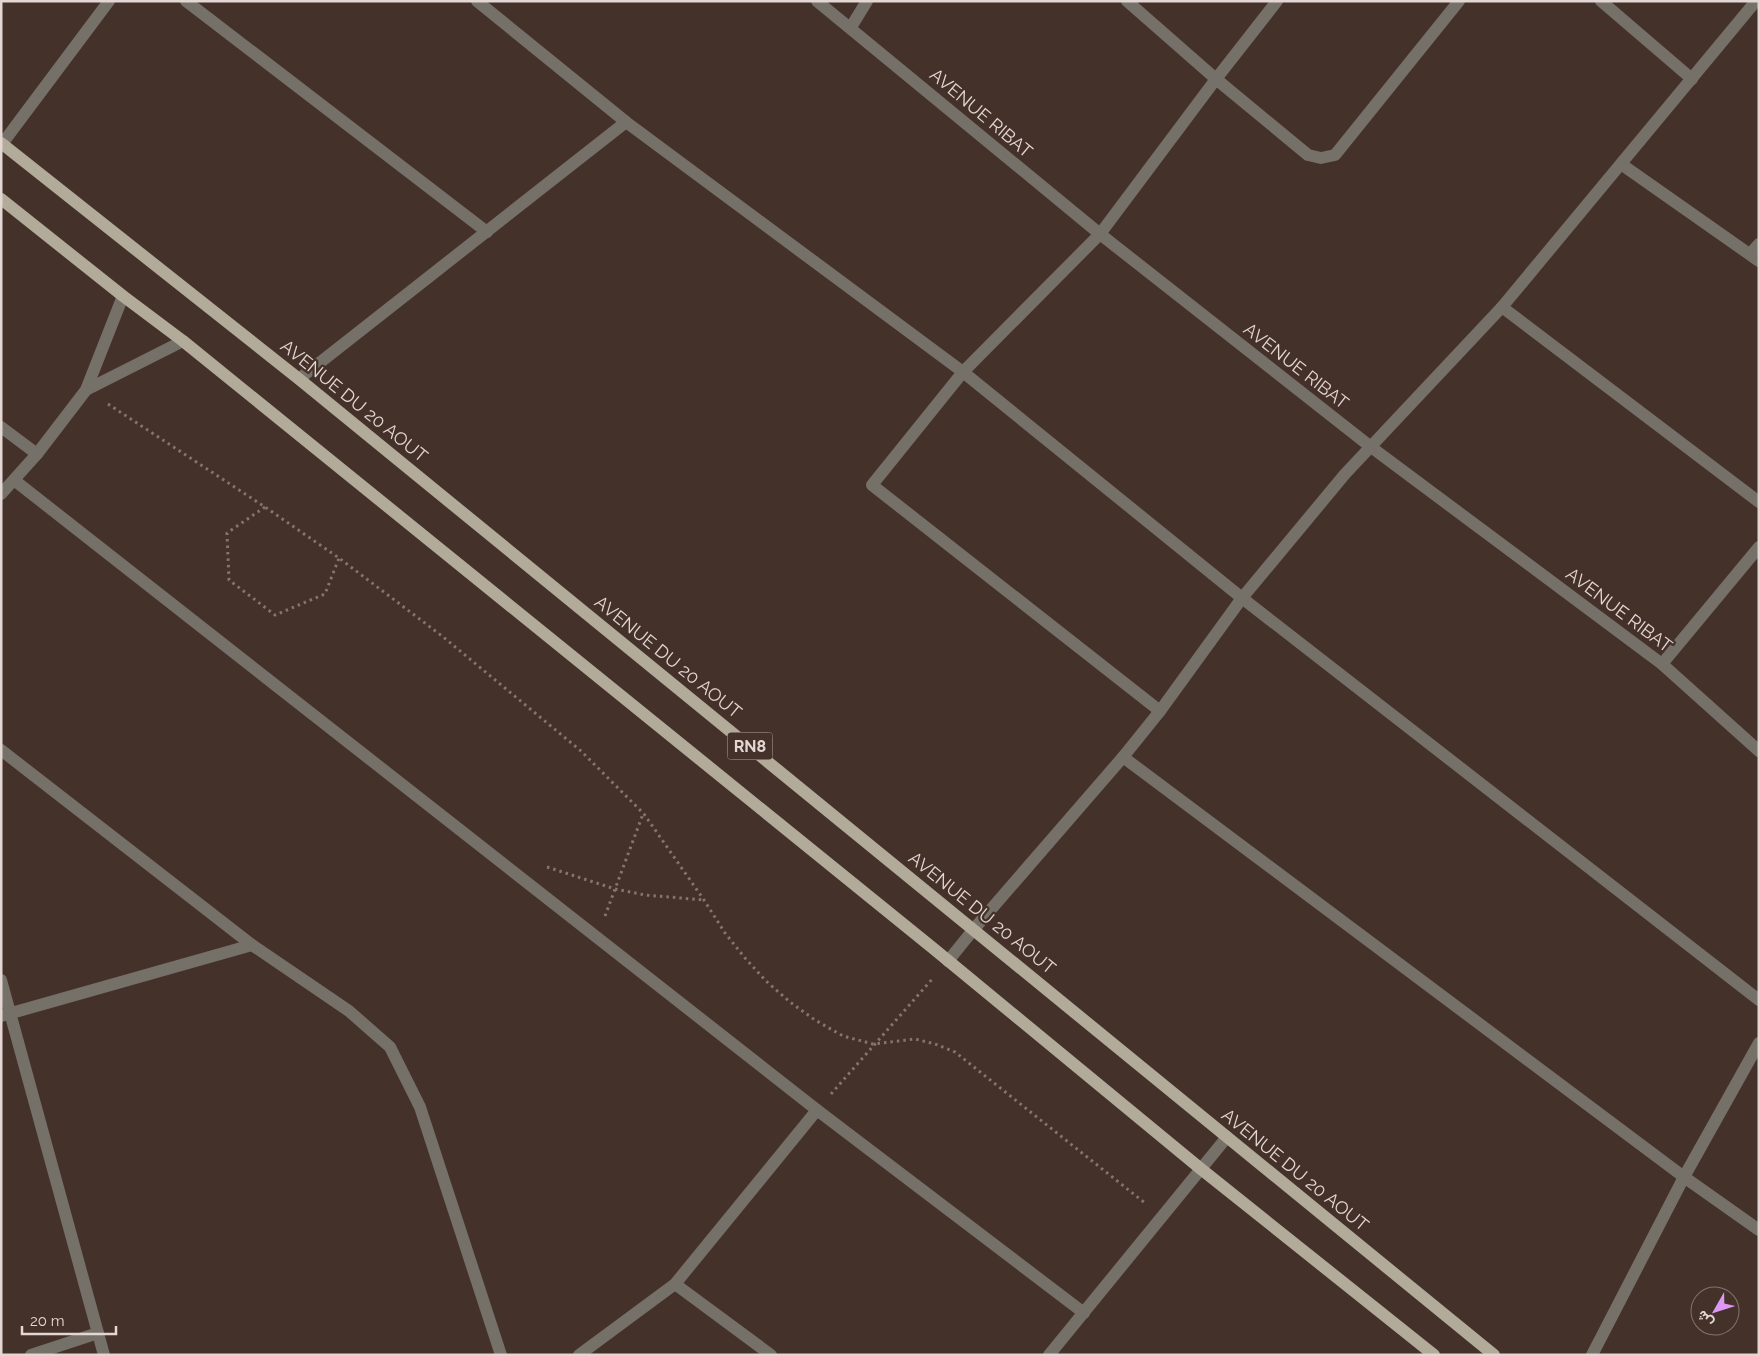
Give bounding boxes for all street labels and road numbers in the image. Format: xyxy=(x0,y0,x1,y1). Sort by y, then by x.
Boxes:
street label: AVENUE RIBAT xyxy=(926,64,1037,162)
street label: AVENUE RIBAT xyxy=(1240,318,1353,413)
street label: AVENUE DU 20 AOUT xyxy=(277,335,432,466)
street label: AVENUE RIBAT xyxy=(1562,563,1676,656)
street label: AVENUE DU 20 AOUT xyxy=(591,591,746,722)
road number: RN8 xyxy=(728,732,772,759)
street label: AVENUE DU 20 AOUT xyxy=(905,847,1060,978)
street label: AVENUE DU 20 AOUT xyxy=(1218,1104,1373,1235)

